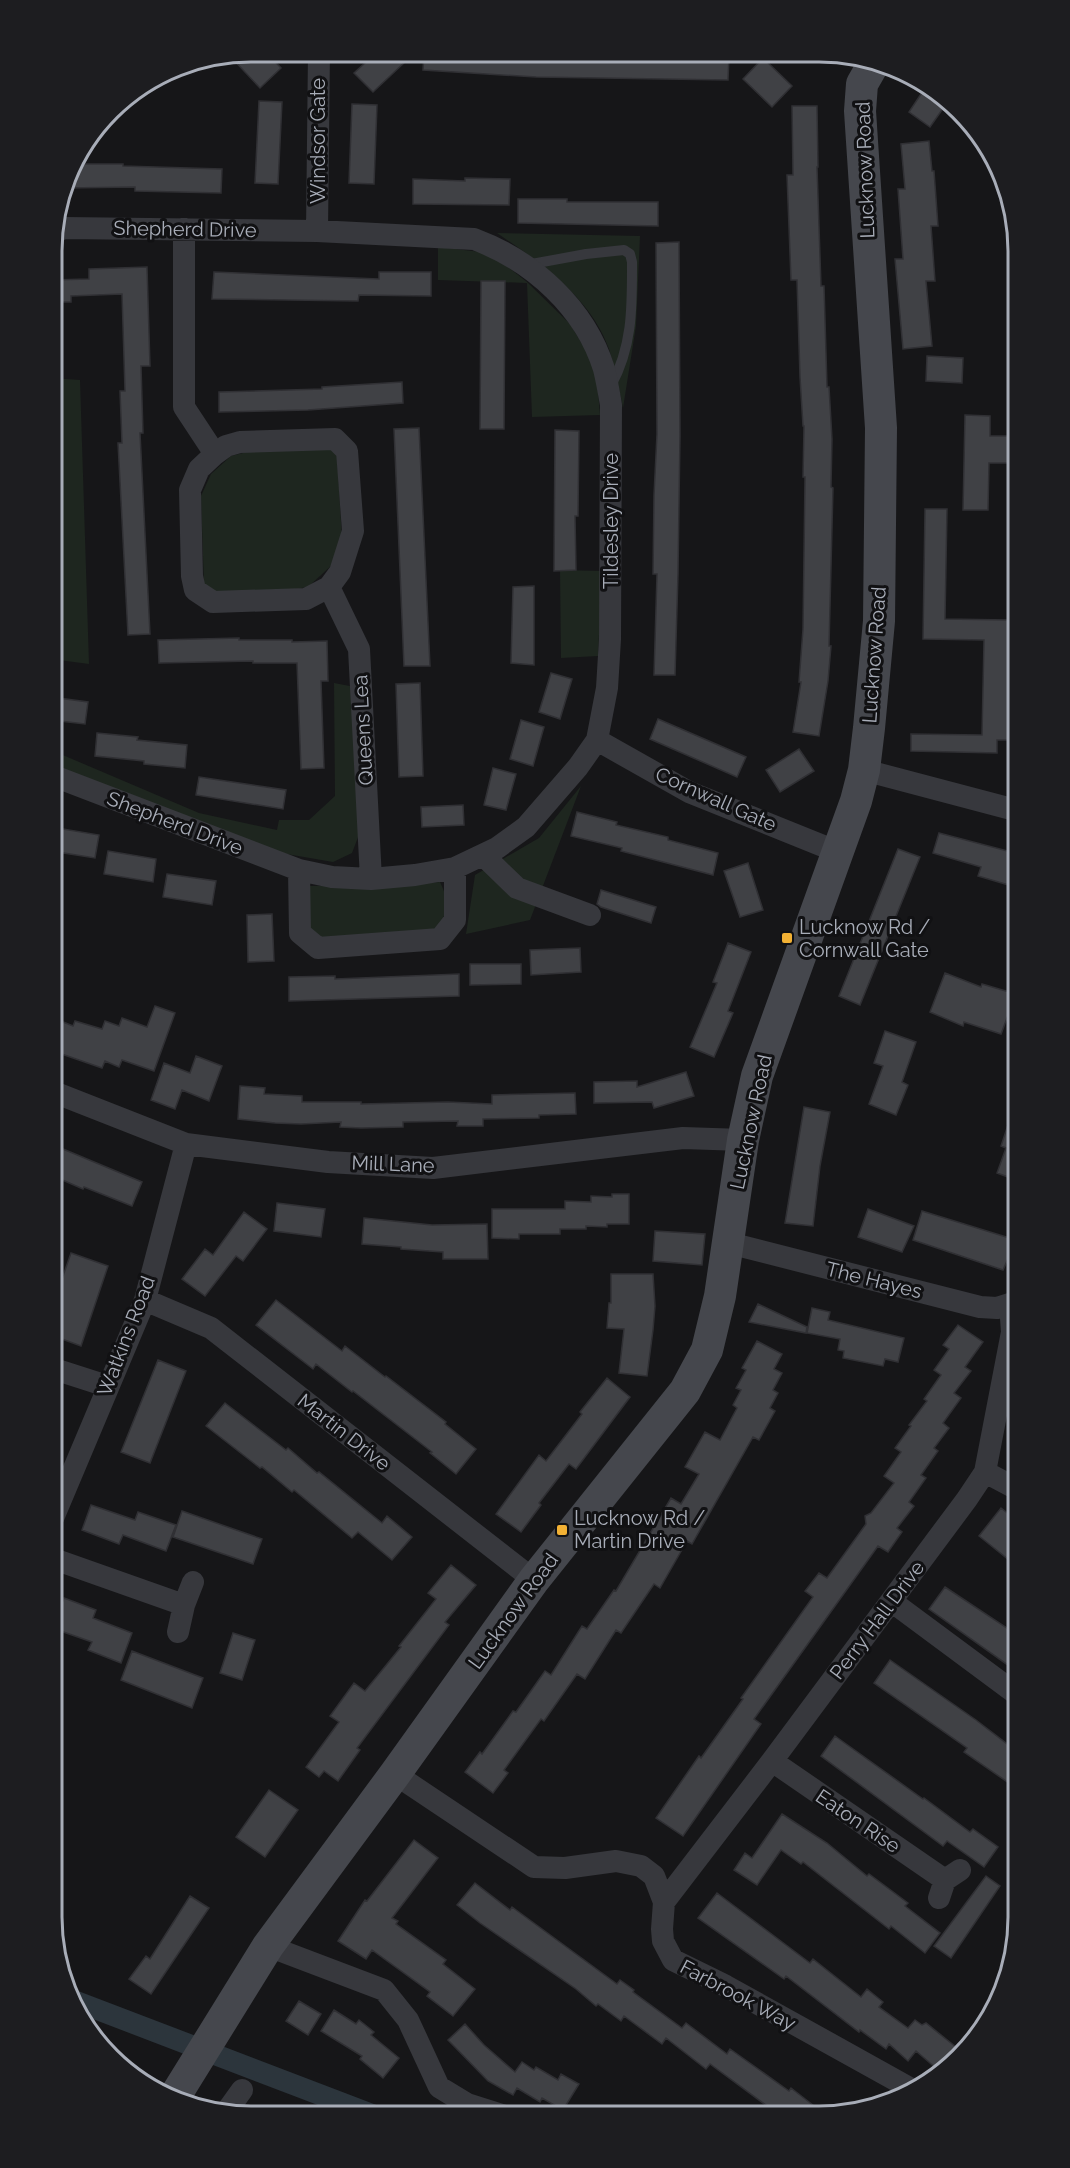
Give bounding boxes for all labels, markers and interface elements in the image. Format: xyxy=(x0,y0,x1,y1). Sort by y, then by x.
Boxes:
street label: Windsor Gate xyxy=(306,78,330,204)
street label: Lucknow Road xyxy=(851,101,879,239)
street label: Shepherd Drive xyxy=(113,216,257,242)
street label: Tildesley Drive xyxy=(599,453,623,589)
street label: Lucknow Road xyxy=(857,586,891,724)
street label: Queens Lea xyxy=(348,674,378,786)
street label: Cornwall Gate xyxy=(652,762,780,836)
street label: Shepherd Drive xyxy=(104,786,246,860)
place label: Lucknow Rd / Cornwall Gate xyxy=(799,915,930,962)
marker: Lucknow Rd / Cornwall Gate xyxy=(780,931,794,945)
street label: Lucknow Road xyxy=(725,1052,777,1192)
street label: Mill Lane xyxy=(351,1151,435,1177)
street label: The Hayes xyxy=(824,1257,924,1303)
street label: Watkins Road xyxy=(92,1273,160,1399)
street label: Martin Drive xyxy=(293,1388,395,1476)
place label: Lucknow Rd / Martin Drive xyxy=(574,1506,705,1553)
marker: Lucknow Rd / Martin Drive xyxy=(555,1523,569,1537)
street label: Lucknow Road xyxy=(463,1549,563,1673)
street label: Perry Hall Drive xyxy=(825,1556,929,1684)
street label: Eaton Rise xyxy=(811,1784,905,1858)
street label: Farbrook Way xyxy=(676,1954,800,2036)

